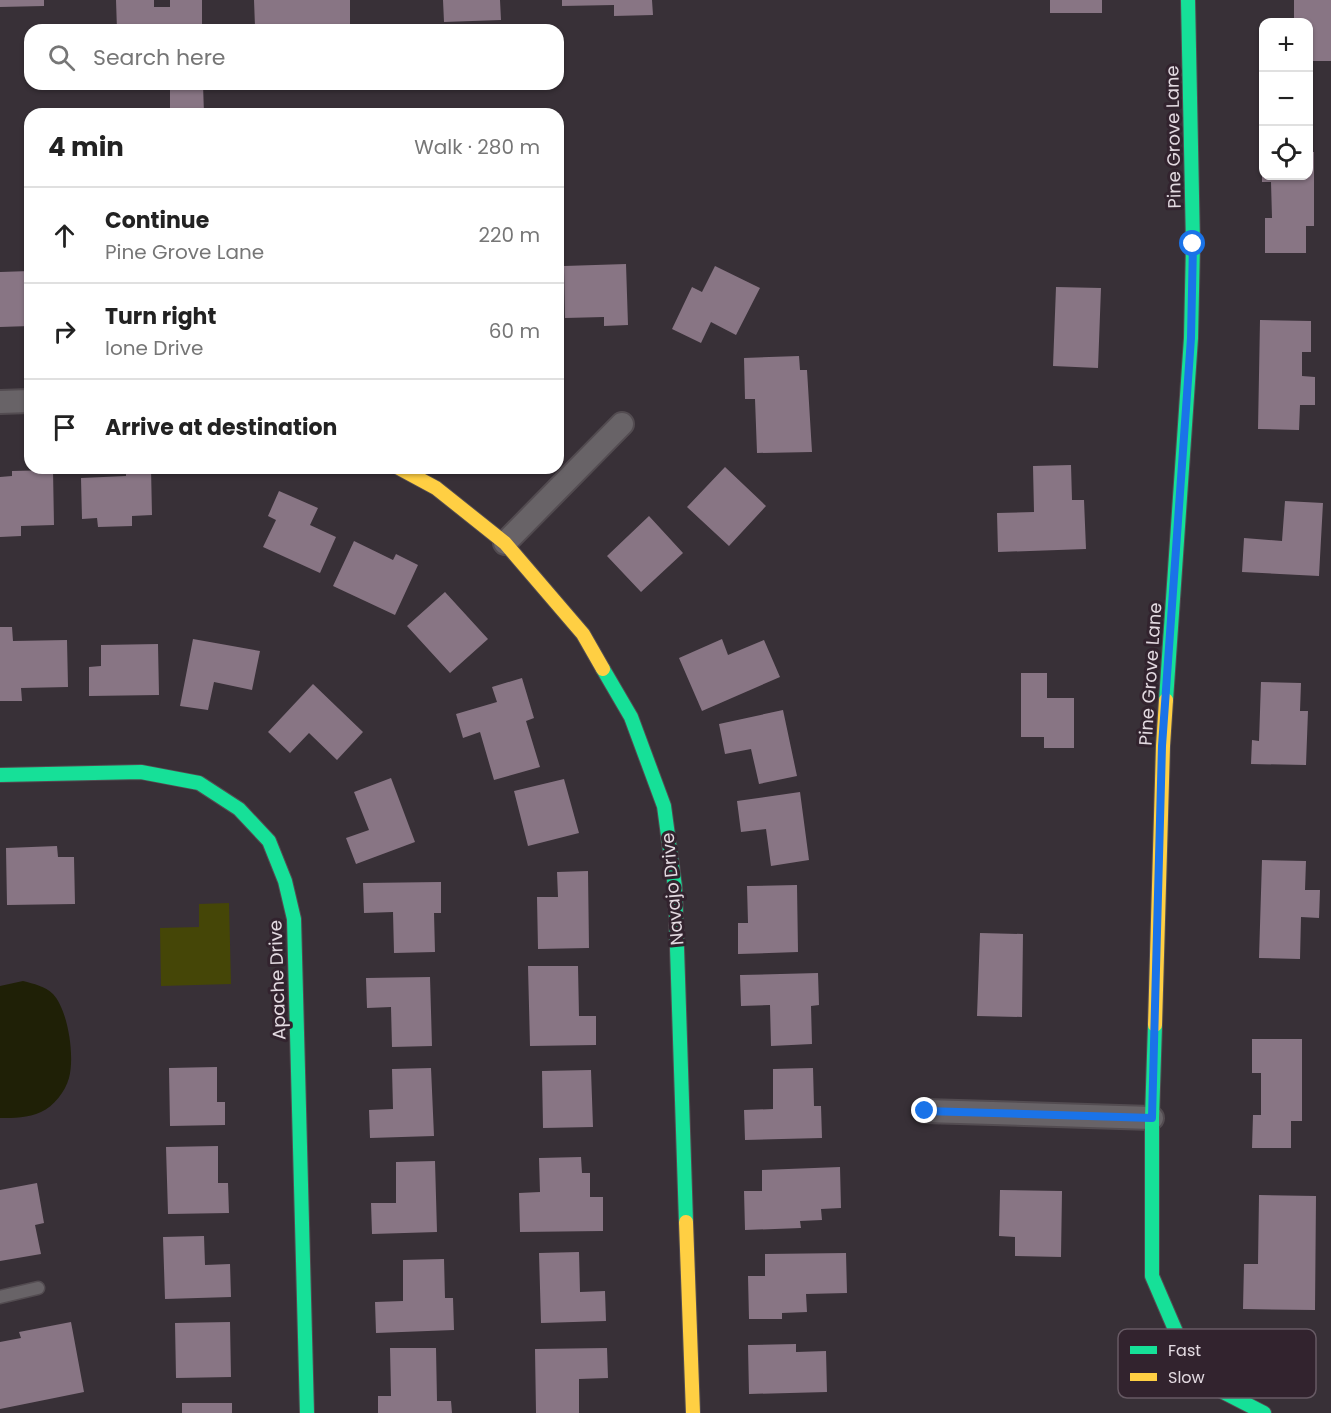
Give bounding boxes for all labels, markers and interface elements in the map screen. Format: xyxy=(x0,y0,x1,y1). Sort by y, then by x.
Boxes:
map controls xyxy=(1259,18,1313,180)
button: + xyxy=(1259,18,1313,72)
search box xyxy=(24,24,564,90)
icon: search xyxy=(45,41,78,74)
text: Search here xyxy=(93,42,226,73)
street label: Pine Grove Lane xyxy=(1159,65,1187,209)
button: − xyxy=(1259,72,1313,126)
button: locate xyxy=(1259,126,1313,180)
text: 4 min xyxy=(48,129,124,165)
text: Walk · 280 m xyxy=(414,133,540,161)
text: Continue xyxy=(105,205,209,236)
icon: ahead xyxy=(48,219,81,252)
text: 220 m xyxy=(479,221,540,249)
route start xyxy=(1179,230,1205,256)
text: Pine Grove Lane xyxy=(105,238,264,266)
text: Turn right xyxy=(105,301,216,332)
icon: right xyxy=(48,315,81,348)
text: 60 m xyxy=(489,317,540,345)
text: Ione Drive xyxy=(105,334,203,362)
icon: arrive xyxy=(48,411,81,444)
text: Arrive at destination xyxy=(105,412,337,443)
street label: Pine Grove Lane xyxy=(1133,602,1167,746)
street label: Navajo Drive xyxy=(655,832,689,946)
street label: Apache Drive xyxy=(262,920,292,1040)
route end xyxy=(911,1097,937,1123)
legend xyxy=(1118,1329,1316,1398)
text: Fast xyxy=(1168,1339,1201,1362)
text: Slow xyxy=(1168,1366,1205,1389)

